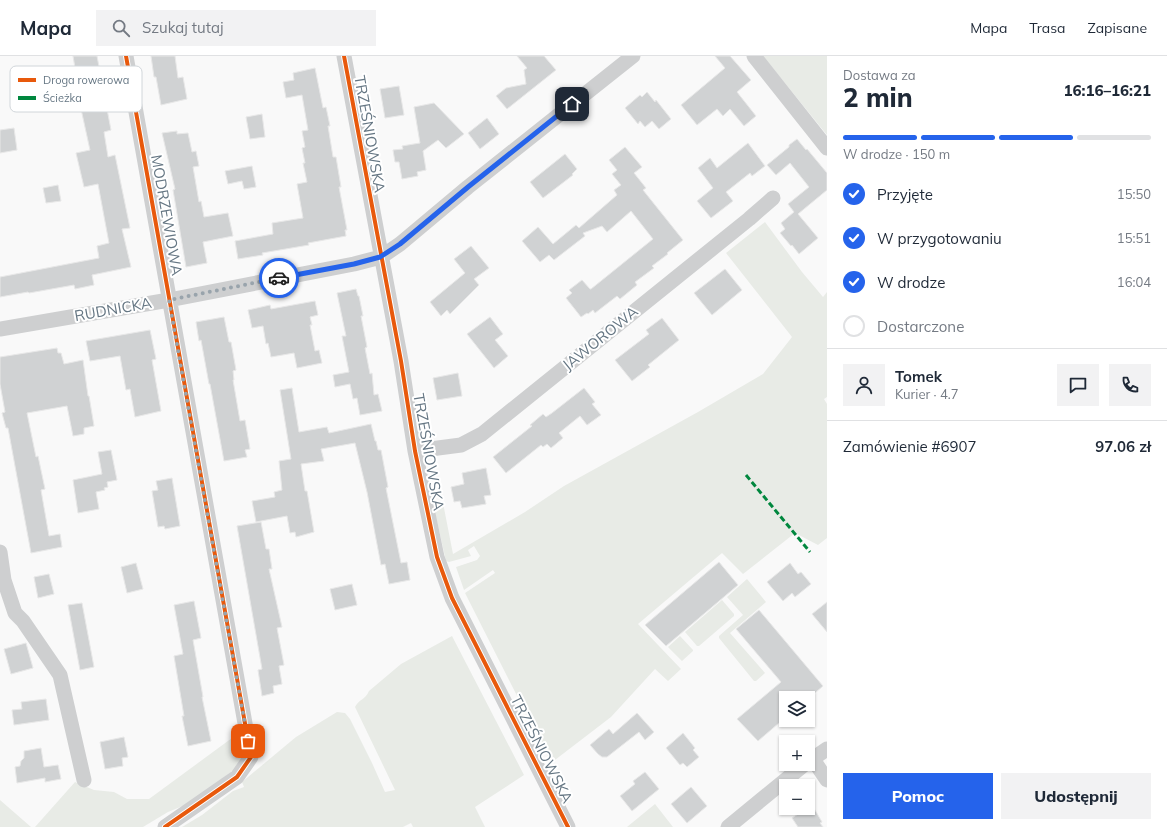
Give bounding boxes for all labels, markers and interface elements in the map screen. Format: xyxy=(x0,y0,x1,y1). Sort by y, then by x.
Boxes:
search box xyxy=(96,10,376,46)
text: Mapa xyxy=(20,16,72,40)
icon: search xyxy=(110,17,132,39)
text: Szukaj tutaj xyxy=(142,18,224,37)
text: Mapa xyxy=(970,19,1007,37)
text: Trasa xyxy=(1029,19,1066,37)
text: Zapisane xyxy=(1088,19,1147,37)
legend xyxy=(10,66,142,112)
text: Dostawa za xyxy=(843,67,916,83)
text: Droga rowerowa xyxy=(43,73,129,87)
street label: TRZEŚNIOWSKA xyxy=(350,74,390,194)
text: 2 min xyxy=(843,81,913,114)
text: 16:16–16:21 xyxy=(1064,81,1151,100)
pin xyxy=(555,87,589,121)
text: Ścieżka xyxy=(43,91,82,105)
icon: home xyxy=(561,93,583,115)
text: W drodze · 150 m xyxy=(843,146,950,162)
street label: MODRZEWIOWA xyxy=(147,153,187,277)
icon: check xyxy=(843,183,865,205)
text: Przyjęte xyxy=(877,185,933,204)
text: 15:50 xyxy=(1117,186,1151,202)
icon: check xyxy=(843,227,865,249)
text: W przygotowaniu xyxy=(877,229,1002,248)
text: 15:51 xyxy=(1117,230,1151,246)
courier xyxy=(259,258,299,298)
icon: car xyxy=(268,267,290,289)
icon: check xyxy=(843,271,865,293)
text: W drodze xyxy=(877,273,945,292)
text: 16:04 xyxy=(1117,274,1151,290)
street label: RUDNICKA xyxy=(73,293,153,325)
street label: JAWOROWA xyxy=(558,302,642,374)
text: Dostarczone xyxy=(877,317,964,336)
button: person xyxy=(843,364,885,406)
button: chat xyxy=(1057,364,1099,406)
button: phone xyxy=(1109,364,1151,406)
text: Tomek xyxy=(895,367,942,386)
text: Kurier · 4.7 xyxy=(895,386,959,402)
street label: TRZEŚNIOWSKA xyxy=(409,392,449,512)
text: Zamówienie #6907 xyxy=(843,437,977,456)
text: 97.06 zł xyxy=(1095,437,1151,456)
map controls xyxy=(779,691,815,815)
button: layers xyxy=(779,691,815,727)
street label: TRZEŚNIOWSKA xyxy=(507,692,577,806)
pin xyxy=(231,724,265,758)
icon: bag xyxy=(237,730,259,752)
button: + xyxy=(779,735,815,771)
button: Pomoc xyxy=(843,773,993,819)
button: Udostępnij xyxy=(1001,773,1151,819)
button: − xyxy=(779,779,815,815)

